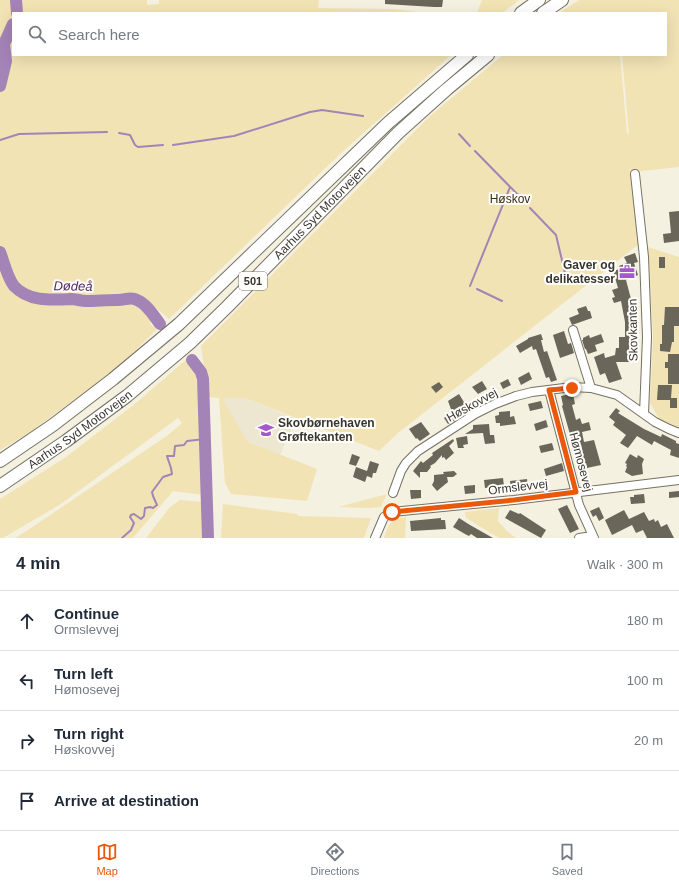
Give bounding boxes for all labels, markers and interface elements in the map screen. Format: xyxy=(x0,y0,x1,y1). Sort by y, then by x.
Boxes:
search box xyxy=(12,12,667,56)
icon: search xyxy=(26,23,48,45)
text: Search here xyxy=(58,26,140,43)
street label: Aarhus Syd Motorvejen xyxy=(271,163,369,262)
park label: Høskov xyxy=(490,192,530,206)
place label: Gaver og delikatesser xyxy=(546,258,615,286)
office icon: Gaver og delikatesser xyxy=(618,263,636,281)
road number: 501 xyxy=(239,272,267,290)
water label: Dødeå xyxy=(53,278,93,294)
street label: Skovkanten xyxy=(625,299,641,361)
route end xyxy=(563,379,581,397)
street label: Høskovvej xyxy=(444,385,500,425)
street label: Aarhus Syd Motorvejen xyxy=(25,388,135,472)
place label: Skovbørnehaven Grøftekanten xyxy=(278,416,375,444)
school or university icon: Skovbørnehaven Grøftekanten xyxy=(257,421,275,439)
street label: Hømosevej xyxy=(566,431,596,493)
street label: Ormslevvej xyxy=(487,476,549,498)
route start xyxy=(383,503,401,521)
text: 4 min xyxy=(16,554,60,573)
text: Walk · 300 m xyxy=(587,557,663,572)
text: Continue xyxy=(54,605,119,622)
icon: ahead xyxy=(16,610,38,632)
text: 180 m xyxy=(627,613,663,628)
text: Ormslevvej xyxy=(54,622,119,637)
text: Turn left xyxy=(54,665,113,682)
icon: left xyxy=(16,670,38,692)
text: 100 m xyxy=(627,673,663,688)
text: Hømosevej xyxy=(54,682,120,697)
text: Turn right xyxy=(54,725,124,742)
icon: right xyxy=(16,730,38,752)
text: 20 m xyxy=(634,733,663,748)
text: Høskovvej xyxy=(54,742,115,757)
icon: arrive xyxy=(16,790,38,812)
text: Arrive at destination xyxy=(54,792,199,809)
tab: Map xyxy=(96,841,118,877)
tab: Directions xyxy=(310,841,359,877)
tab: Saved xyxy=(552,841,583,877)

